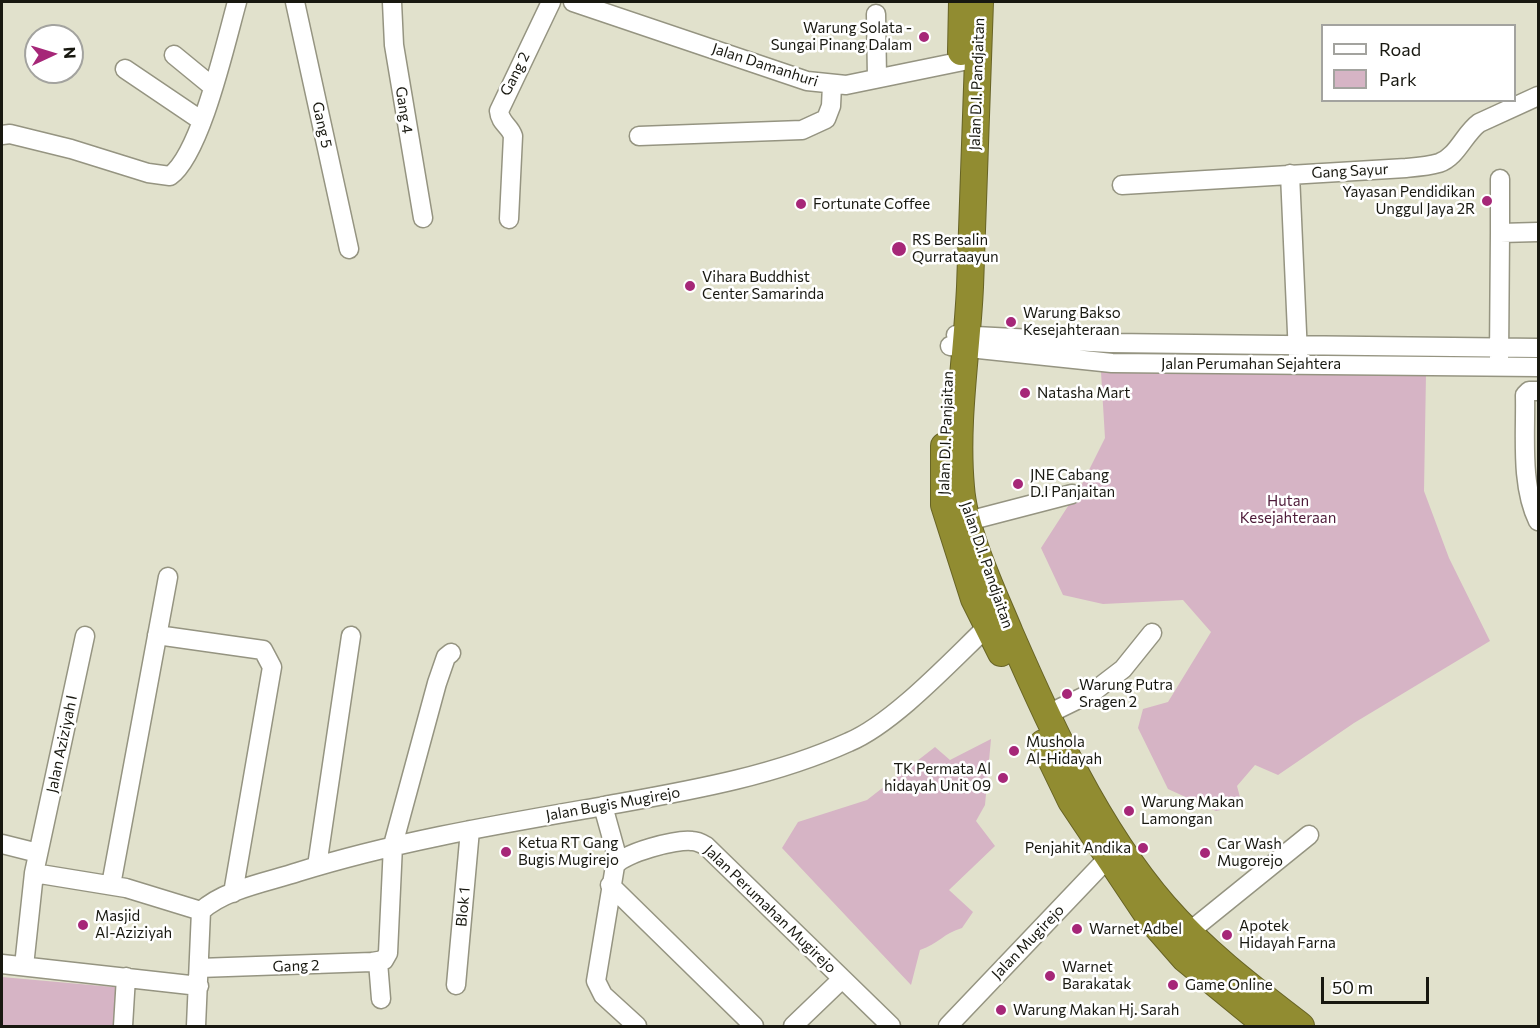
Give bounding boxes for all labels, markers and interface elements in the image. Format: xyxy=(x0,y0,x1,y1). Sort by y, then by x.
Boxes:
street label: Jalan D.I. Pandjaitan xyxy=(966,17,988,151)
place label: Warung Solata - Sungai Pinang Dalam xyxy=(771,19,912,54)
north arrow xyxy=(24,24,84,84)
legend xyxy=(1321,24,1516,102)
marker: Warung Solata - Sungai Pinang Dalam xyxy=(917,30,931,44)
text: Road xyxy=(1379,38,1421,60)
street label: Jalan Damanhuri xyxy=(710,39,820,91)
text: N xyxy=(61,46,80,59)
street label: Gang 2 xyxy=(496,49,534,99)
text: Park xyxy=(1379,68,1417,90)
street label: Gang 4 xyxy=(392,85,416,135)
street label: Gang 5 xyxy=(308,100,336,150)
street label: Gang Sayur xyxy=(1311,160,1389,182)
place label: Yayasan Pendidikan Unggul Jaya 2R xyxy=(1342,183,1475,218)
marker: Yayasan Pendidikan Unggul Jaya 2R xyxy=(1480,194,1494,208)
place label: Fortunate Coffee xyxy=(813,195,930,213)
marker: Fortunate Coffee xyxy=(794,197,808,211)
place label: RS Bersalin Qurrataayun xyxy=(912,231,999,266)
marker: RS Bersalin Qurrataayun xyxy=(890,240,908,258)
place label: Vihara Buddhist Center Samarinda xyxy=(702,268,824,303)
marker: Vihara Buddhist Center Samarinda xyxy=(683,279,697,293)
place label: Warung Bakso Kesejahteraan xyxy=(1023,304,1121,339)
marker: Warung Bakso Kesejahteraan xyxy=(1004,315,1018,329)
street label: Jalan Perumahan Sejahtera xyxy=(1161,355,1341,373)
street label: Jalan D.I. Panjaitan xyxy=(935,371,957,495)
place label: Natasha Mart xyxy=(1037,384,1130,402)
marker: Natasha Mart xyxy=(1018,386,1032,400)
place label: JNE Cabang D.I Panjaitan xyxy=(1030,466,1115,501)
marker: JNE Cabang D.I Panjaitan xyxy=(1011,477,1025,491)
park label: Hutan Kesejahteraan xyxy=(1240,492,1336,527)
street label: Jalan D.I. Pandjaitan xyxy=(957,499,1017,631)
place label: Warung Putra Sragen 2 xyxy=(1079,676,1173,711)
marker: Warung Putra Sragen 2 xyxy=(1060,687,1074,701)
street label: Jalan Aziziyah I xyxy=(43,694,81,794)
place label: Mushola Al-Hidayah xyxy=(1026,733,1102,768)
marker: Mushola Al-Hidayah xyxy=(1007,744,1021,758)
place label: TK Permata Al hidayah Unit 09 xyxy=(884,760,991,795)
marker: TK Permata Al hidayah Unit 09 xyxy=(996,771,1010,785)
street label: Jalan Bugis Mugirejo xyxy=(544,783,682,825)
place label: Warung Makan Lamongan xyxy=(1141,793,1244,828)
marker: Warung Makan Lamongan xyxy=(1122,804,1136,818)
place label: Ketua RT Gang Bugis Mugirejo xyxy=(518,834,619,869)
place label: Car Wash Mugorejo xyxy=(1217,835,1283,870)
place label: Penjahit Andika xyxy=(1025,839,1131,857)
street label: Jalan Perumahan Mugirejo xyxy=(700,841,840,977)
marker: Penjahit Andika xyxy=(1136,841,1150,855)
marker: Ketua RT Gang Bugis Mugirejo xyxy=(499,845,513,859)
marker: Car Wash Mugorejo xyxy=(1198,846,1212,860)
street label: Blok 1 xyxy=(452,886,474,928)
street label: Jalan Mugirejo xyxy=(988,901,1068,983)
place label: Masjid Al-Aziziyah xyxy=(95,907,172,942)
place label: Apotek Hidayah Farna xyxy=(1239,917,1336,952)
marker: Masjid Al-Aziziyah xyxy=(76,918,90,932)
place label: Warnet Adbel xyxy=(1089,920,1182,938)
marker: Warnet Adbel xyxy=(1070,922,1084,936)
marker: Apotek Hidayah Farna xyxy=(1220,928,1234,942)
street label: Gang 2 xyxy=(272,956,320,976)
place label: Warnet Barakatak xyxy=(1062,958,1131,993)
scale bar xyxy=(1324,965,1432,1003)
marker: Warnet Barakatak xyxy=(1043,969,1057,983)
place label: Game Online xyxy=(1185,976,1273,994)
text: 50 m xyxy=(1332,976,1373,998)
marker: Game Online xyxy=(1166,978,1180,992)
place label: Warung Makan Hj. Sarah xyxy=(1013,1001,1179,1019)
marker: Warung Makan Hj. Sarah xyxy=(994,1003,1008,1017)

